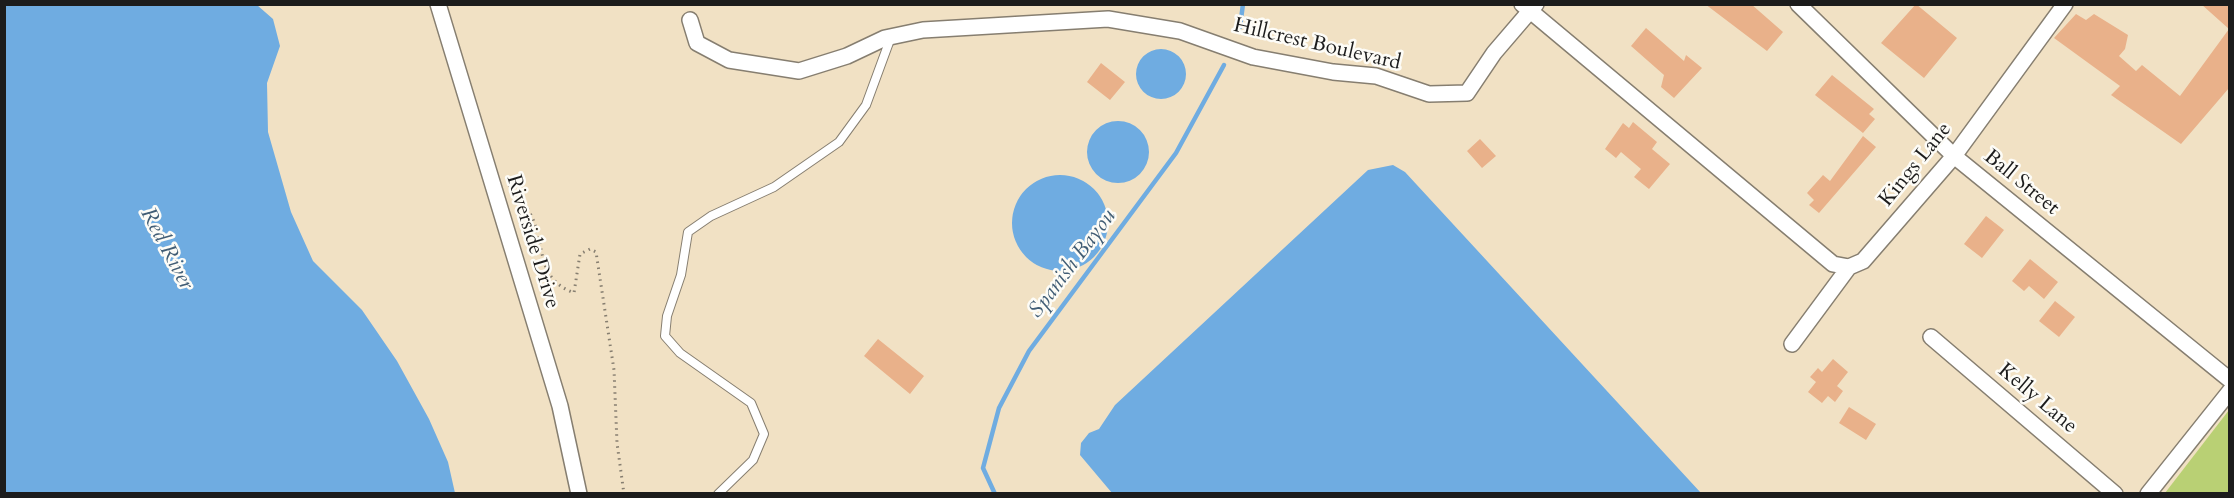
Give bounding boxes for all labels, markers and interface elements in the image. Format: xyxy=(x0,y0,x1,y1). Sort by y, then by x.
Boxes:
street label: Hillcrest Boulevard xyxy=(1231,14,1403,76)
street label: Kings Lane xyxy=(1874,118,1958,212)
street label: Ball Street xyxy=(1978,145,2064,221)
street label: Riverside Drive xyxy=(500,172,564,312)
water label: Red River xyxy=(133,204,199,294)
water label: Spanish Bayou xyxy=(1024,204,1122,324)
street label: Kelly Lane xyxy=(1992,359,2082,439)

